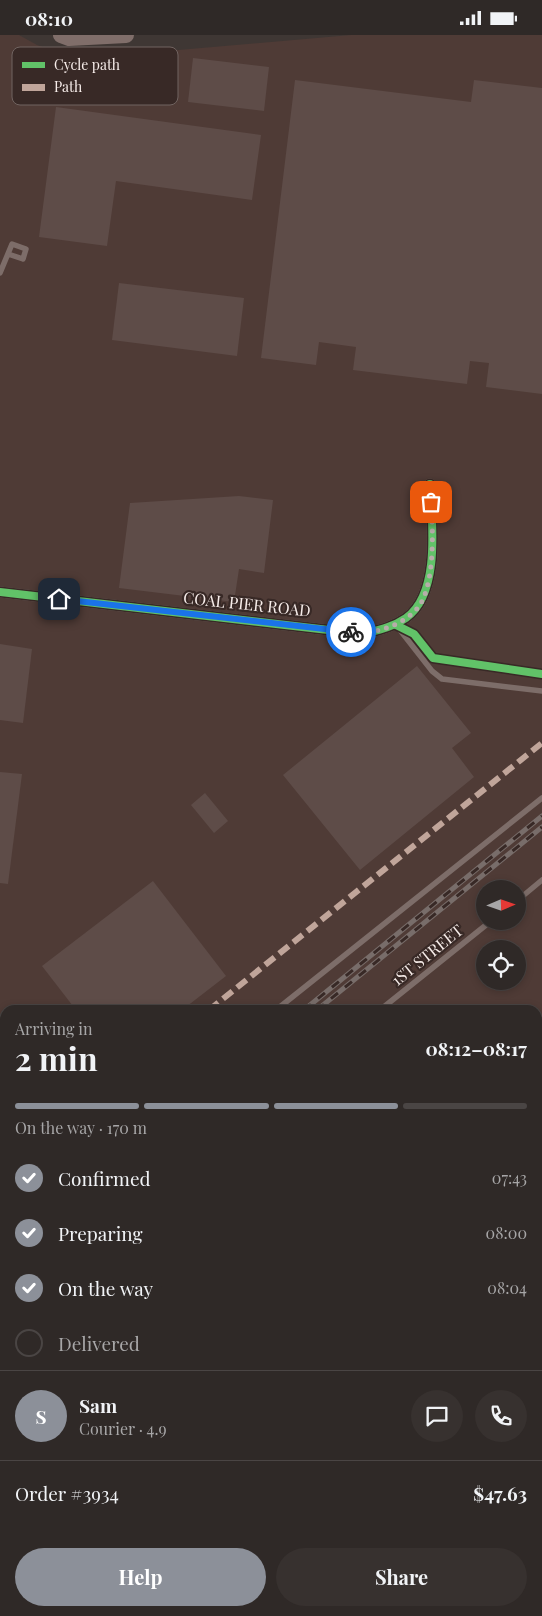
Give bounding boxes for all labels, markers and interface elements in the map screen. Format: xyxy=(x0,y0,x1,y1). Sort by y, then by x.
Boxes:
text: 08:10 xyxy=(25,5,73,31)
legend xyxy=(12,47,178,105)
text: Cycle path xyxy=(54,55,121,74)
text: Path xyxy=(54,77,83,96)
pin xyxy=(410,481,452,523)
icon: bag xyxy=(417,488,445,516)
pin xyxy=(38,578,80,620)
icon: home xyxy=(45,585,73,613)
street label: COAL PIER ROAD xyxy=(182,586,312,621)
courier xyxy=(326,607,376,657)
icon: bike xyxy=(337,618,365,646)
north arrow xyxy=(476,880,526,930)
map controls xyxy=(476,880,526,990)
street label: 1ST STREET xyxy=(386,919,467,990)
button: locate xyxy=(476,940,526,990)
text: Arriving in xyxy=(15,1018,93,1039)
text: 08:12–08:17 xyxy=(426,1035,527,1061)
text: 2 min xyxy=(15,1036,98,1079)
text: On the way · 170 m xyxy=(15,1117,147,1138)
icon: check xyxy=(15,1164,43,1192)
text: Confirmed xyxy=(58,1165,151,1191)
text: 07:43 xyxy=(492,1167,527,1188)
icon: check xyxy=(15,1219,43,1247)
text: Preparing xyxy=(58,1220,143,1246)
text: 08:00 xyxy=(486,1222,527,1243)
icon: check xyxy=(15,1274,43,1302)
text: On the way xyxy=(58,1275,153,1301)
text: 08:04 xyxy=(487,1277,527,1298)
text: Delivered xyxy=(58,1330,140,1356)
button: chat xyxy=(411,1390,463,1442)
button: phone xyxy=(475,1390,527,1442)
text: Sam xyxy=(79,1392,117,1418)
text: S xyxy=(35,1403,47,1429)
text: Courier · 4.9 xyxy=(79,1418,167,1439)
text: Order #3934 xyxy=(15,1480,119,1506)
text: $47.63 xyxy=(473,1480,527,1506)
button: Help xyxy=(15,1548,266,1606)
button: Share xyxy=(276,1548,527,1606)

